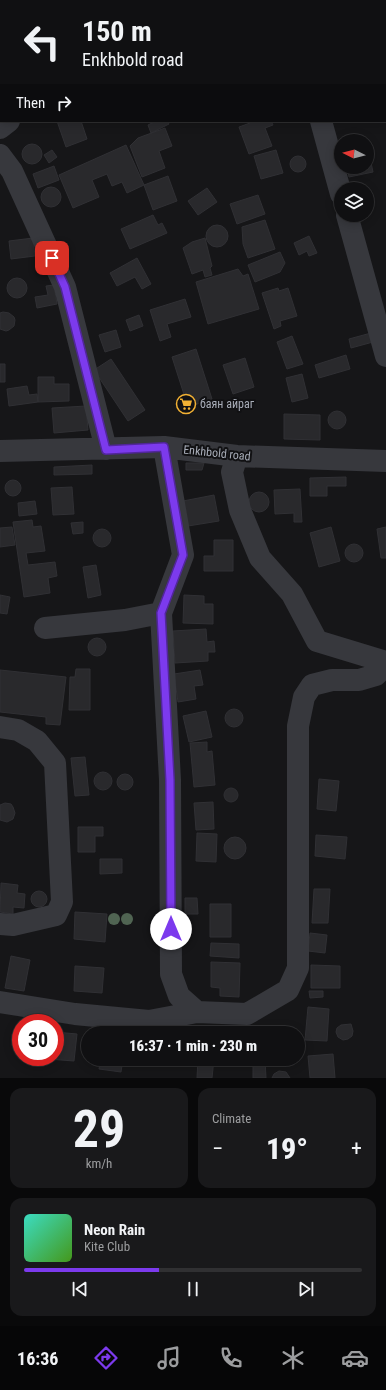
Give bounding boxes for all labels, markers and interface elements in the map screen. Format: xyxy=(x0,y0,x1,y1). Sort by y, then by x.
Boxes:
text: 150 m xyxy=(82,15,152,48)
icon: left xyxy=(16,16,68,68)
text: Enkhbold road xyxy=(82,49,183,70)
icon: right xyxy=(53,92,75,114)
text: Then xyxy=(16,94,45,112)
north arrow xyxy=(334,134,374,174)
map controls xyxy=(334,134,374,222)
button: layers xyxy=(334,182,374,222)
pin xyxy=(35,241,69,275)
icon: arrive xyxy=(41,247,63,269)
supermarket icon: баян айраг xyxy=(175,393,197,415)
place label: баян айраг xyxy=(200,397,255,411)
street label: Enkhbold road xyxy=(183,443,251,464)
position arrow xyxy=(150,908,192,950)
speed limit sign: 30 xyxy=(12,1014,64,1066)
text: 16:37 · 1 min · 230 m xyxy=(129,1037,257,1055)
text: 29 xyxy=(73,1099,125,1160)
text: Climate xyxy=(212,1111,251,1126)
text: 19° xyxy=(266,1131,308,1166)
text: − xyxy=(212,1136,223,1161)
text: + xyxy=(351,1136,362,1161)
text: km/h xyxy=(86,1156,112,1171)
text: Neon Rain xyxy=(84,1221,145,1239)
text: Kite Club xyxy=(84,1239,130,1254)
icon: previous xyxy=(69,1278,91,1300)
icon: pause xyxy=(182,1278,204,1300)
icon: next xyxy=(295,1278,317,1300)
icon: directions xyxy=(92,1344,120,1372)
icon: music xyxy=(155,1344,183,1372)
icon: phone xyxy=(217,1344,245,1372)
icon: climate xyxy=(279,1344,307,1372)
icon: car xyxy=(341,1344,369,1372)
text: 16:36 xyxy=(17,1348,58,1369)

